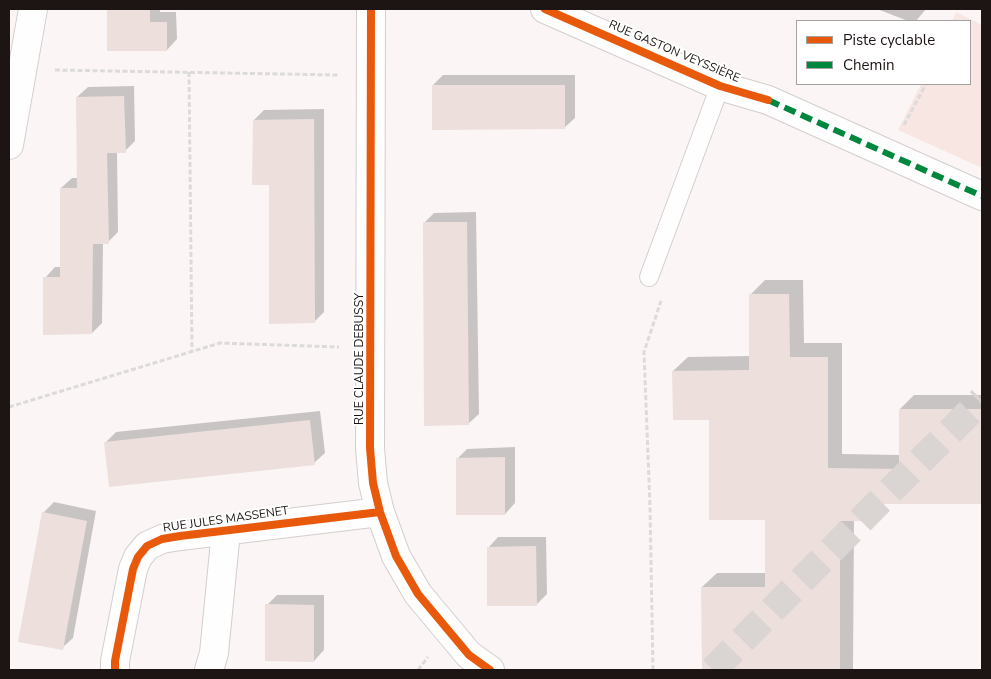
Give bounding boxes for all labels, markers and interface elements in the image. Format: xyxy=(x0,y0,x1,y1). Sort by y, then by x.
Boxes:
street label: RUE GASTON VEYSSIÈRE xyxy=(606,18,742,86)
legend xyxy=(796,20,971,85)
text: Piste cyclable xyxy=(843,30,935,50)
text: Chemin xyxy=(843,55,894,75)
street label: RUE CLAUDE DEBUSSY xyxy=(353,293,367,425)
street label: RUE JULES MASSENET xyxy=(162,504,290,536)

